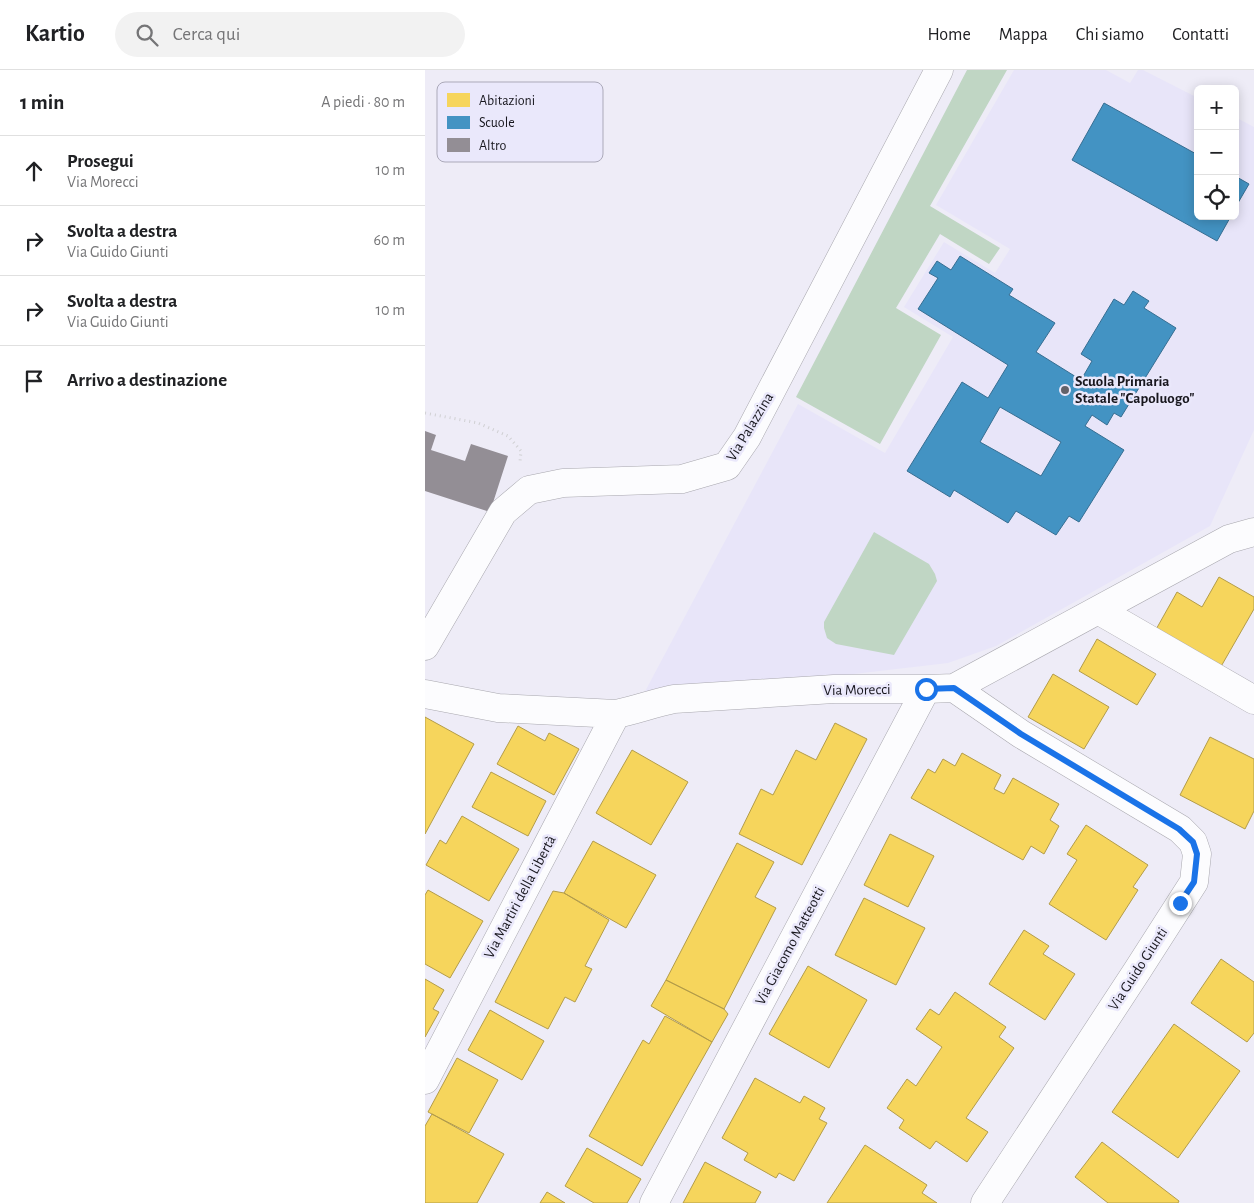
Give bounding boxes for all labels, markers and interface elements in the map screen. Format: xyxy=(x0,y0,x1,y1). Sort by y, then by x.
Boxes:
search box xyxy=(115,12,465,57)
icon: search xyxy=(133,21,161,49)
text: Kartio xyxy=(25,22,85,46)
text: Cerca qui xyxy=(173,25,240,44)
text: Home xyxy=(927,26,971,44)
text: Mappa xyxy=(999,26,1048,44)
text: Chi siamo xyxy=(1076,26,1144,44)
text: Contatti xyxy=(1172,26,1229,44)
legend xyxy=(437,82,603,162)
map controls xyxy=(1194,85,1239,220)
button: + xyxy=(1194,85,1239,130)
text: 1 min xyxy=(20,92,64,113)
text: A piedi · 80 m xyxy=(321,94,405,110)
text: Abitazioni xyxy=(479,94,535,108)
text: Scuole xyxy=(479,116,515,130)
button: − xyxy=(1194,130,1239,175)
text: Altro xyxy=(479,139,507,153)
text: Prosegui xyxy=(67,152,134,171)
icon: ahead xyxy=(20,157,48,185)
text: 10 m xyxy=(376,162,405,178)
text: Via Morecci xyxy=(67,174,139,190)
button: locate xyxy=(1194,175,1239,220)
text: Svolta a destra xyxy=(67,222,177,241)
icon: right xyxy=(20,227,48,255)
text: 60 m xyxy=(374,232,405,248)
text: Via Guido Giunti xyxy=(67,244,169,260)
text: Svolta a destra xyxy=(67,292,177,311)
icon: right xyxy=(20,297,48,325)
text: 10 m xyxy=(376,302,405,318)
text: Via Guido Giunti xyxy=(67,314,169,330)
icon: arrive xyxy=(20,367,48,395)
text: Arrivo a destinazione xyxy=(67,371,227,390)
place label: Scuola Primaria Statale "Capoluogo" xyxy=(1075,374,1194,406)
marker: Scuola Primaria Statale "Capoluogo" xyxy=(1059,384,1071,396)
street label: Via Palazzina xyxy=(724,390,776,464)
route start xyxy=(915,678,938,701)
street label: Via Morecci xyxy=(823,682,891,698)
street label: Via Martiri della Libertà xyxy=(481,833,559,961)
street label: Via Giacomo Matteotti xyxy=(753,885,827,1007)
route end xyxy=(1169,892,1192,915)
street label: Via Guido Giunti xyxy=(1106,925,1170,1013)

